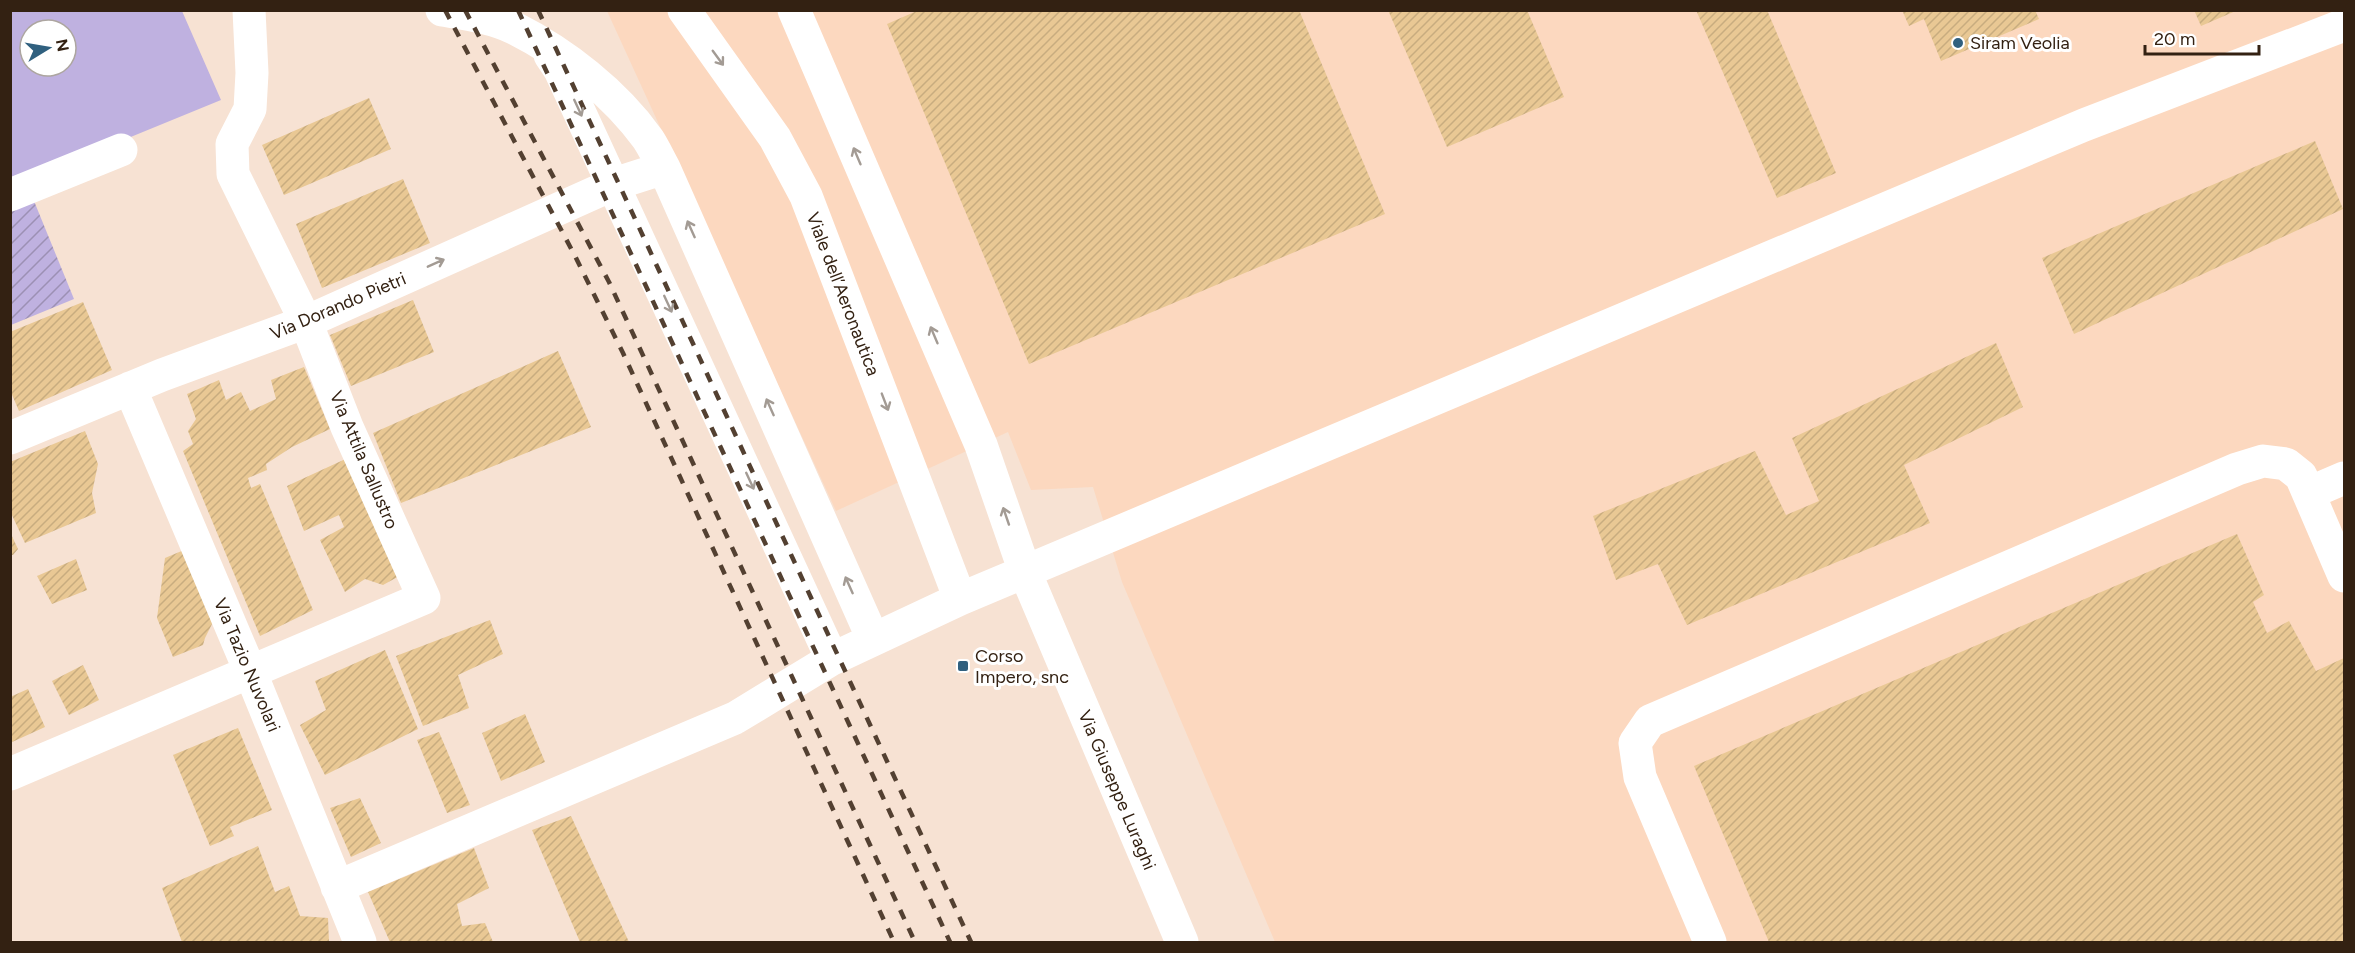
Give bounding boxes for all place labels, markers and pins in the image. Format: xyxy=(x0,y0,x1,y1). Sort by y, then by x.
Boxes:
place label: Siram Veolia xyxy=(1970,32,2070,54)
marker: Siram Veolia xyxy=(1951,36,1965,50)
place label: Corso Impero, snc xyxy=(975,645,1069,688)
marker: Corso Impero, snc xyxy=(956,659,970,673)

